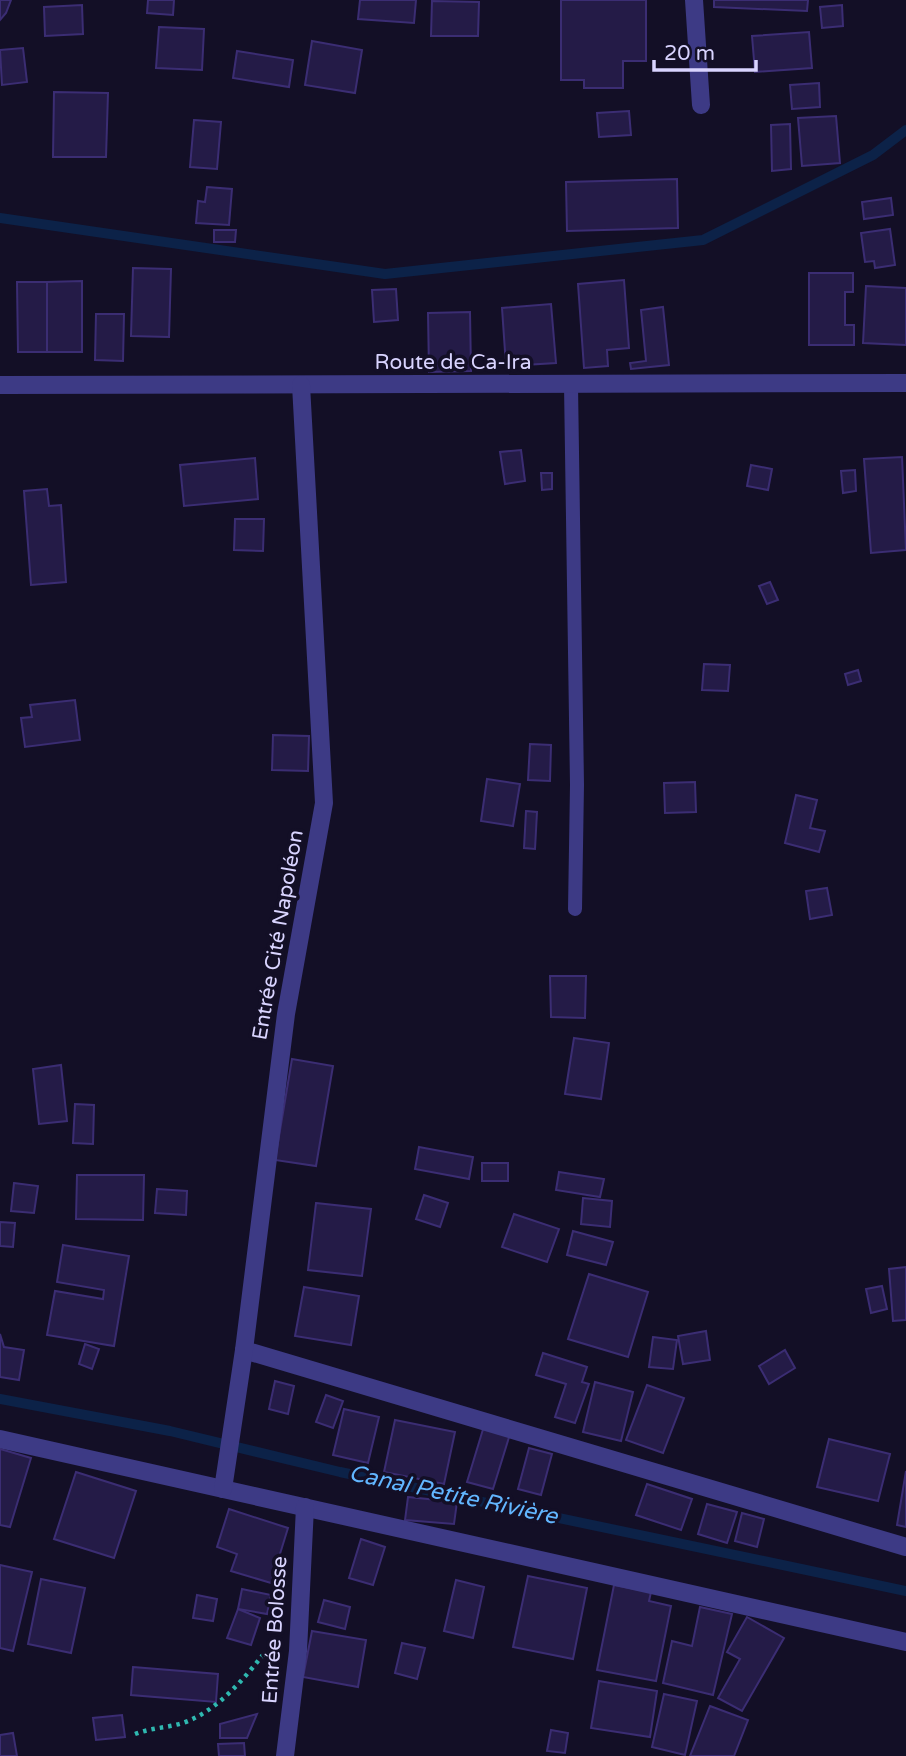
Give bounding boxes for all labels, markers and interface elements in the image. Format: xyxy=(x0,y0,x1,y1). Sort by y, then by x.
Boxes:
scale bar xyxy=(654,28,755,72)
text: 20 m xyxy=(664,41,715,66)
street label: Route de Ca-Ira xyxy=(375,350,531,375)
street label: Entrée Cité Napoléon xyxy=(247,828,309,1042)
water label: Canal Petite Rivière xyxy=(346,1459,562,1531)
street label: Entrée Bolosse xyxy=(257,1555,293,1705)

